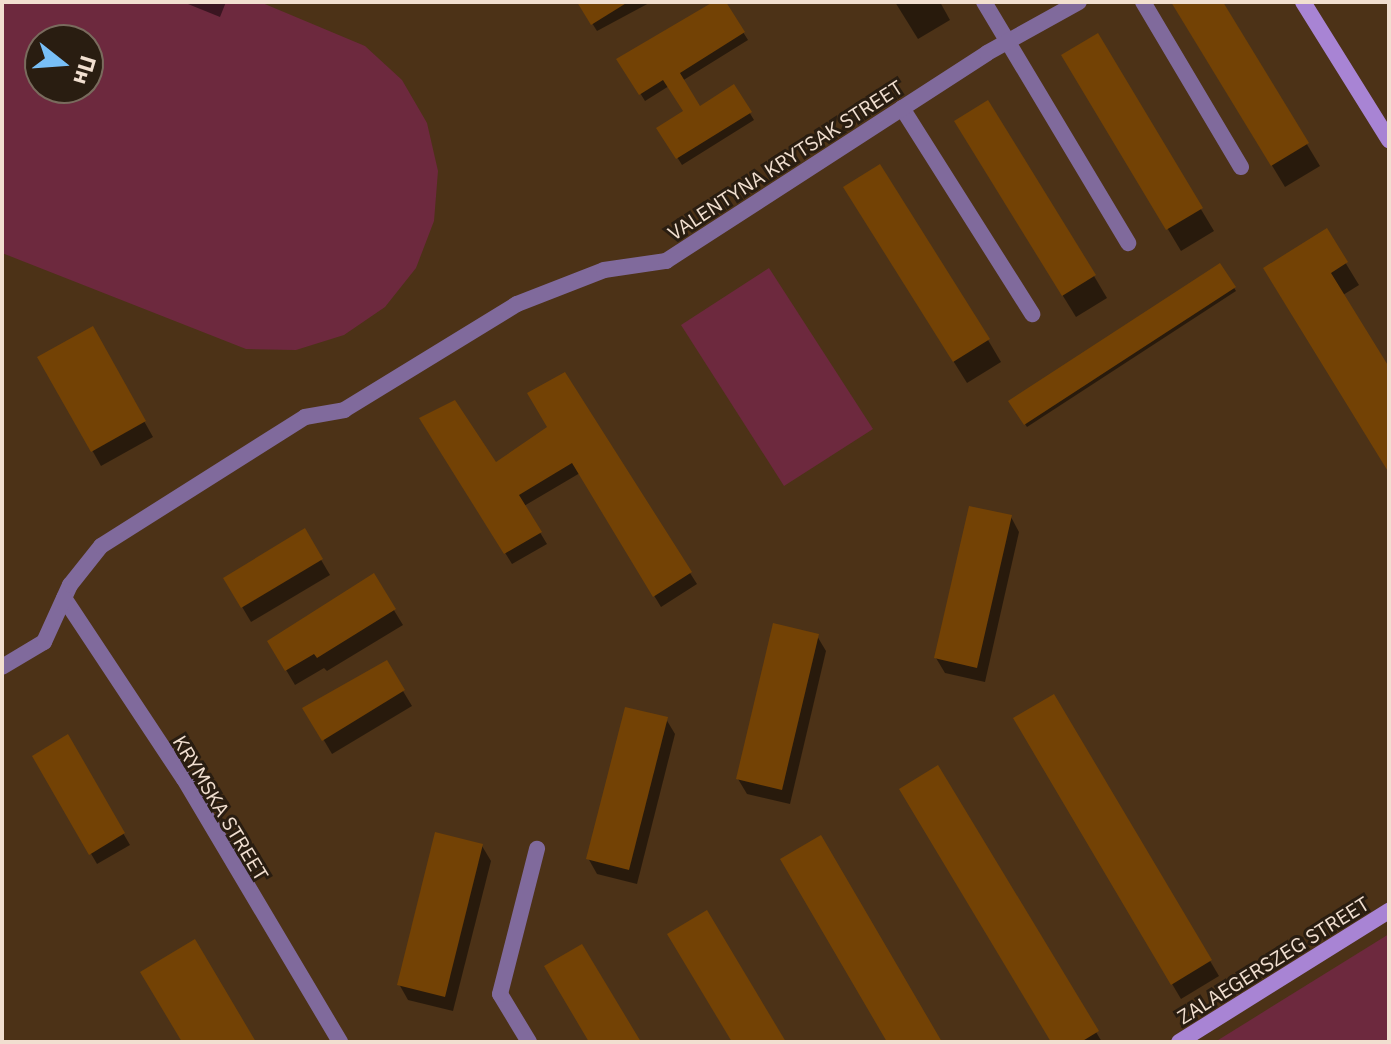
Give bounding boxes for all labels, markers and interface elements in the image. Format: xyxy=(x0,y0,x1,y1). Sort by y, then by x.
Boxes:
north arrow xyxy=(24,24,104,104)
text: Пн xyxy=(67,52,104,89)
street label: VALENTYNA KRYTSAK STREET xyxy=(663,75,907,245)
street label: KRYMSKA STREET xyxy=(168,731,274,885)
street label: ZALAEGERSZEG STREET xyxy=(1173,891,1373,1029)

